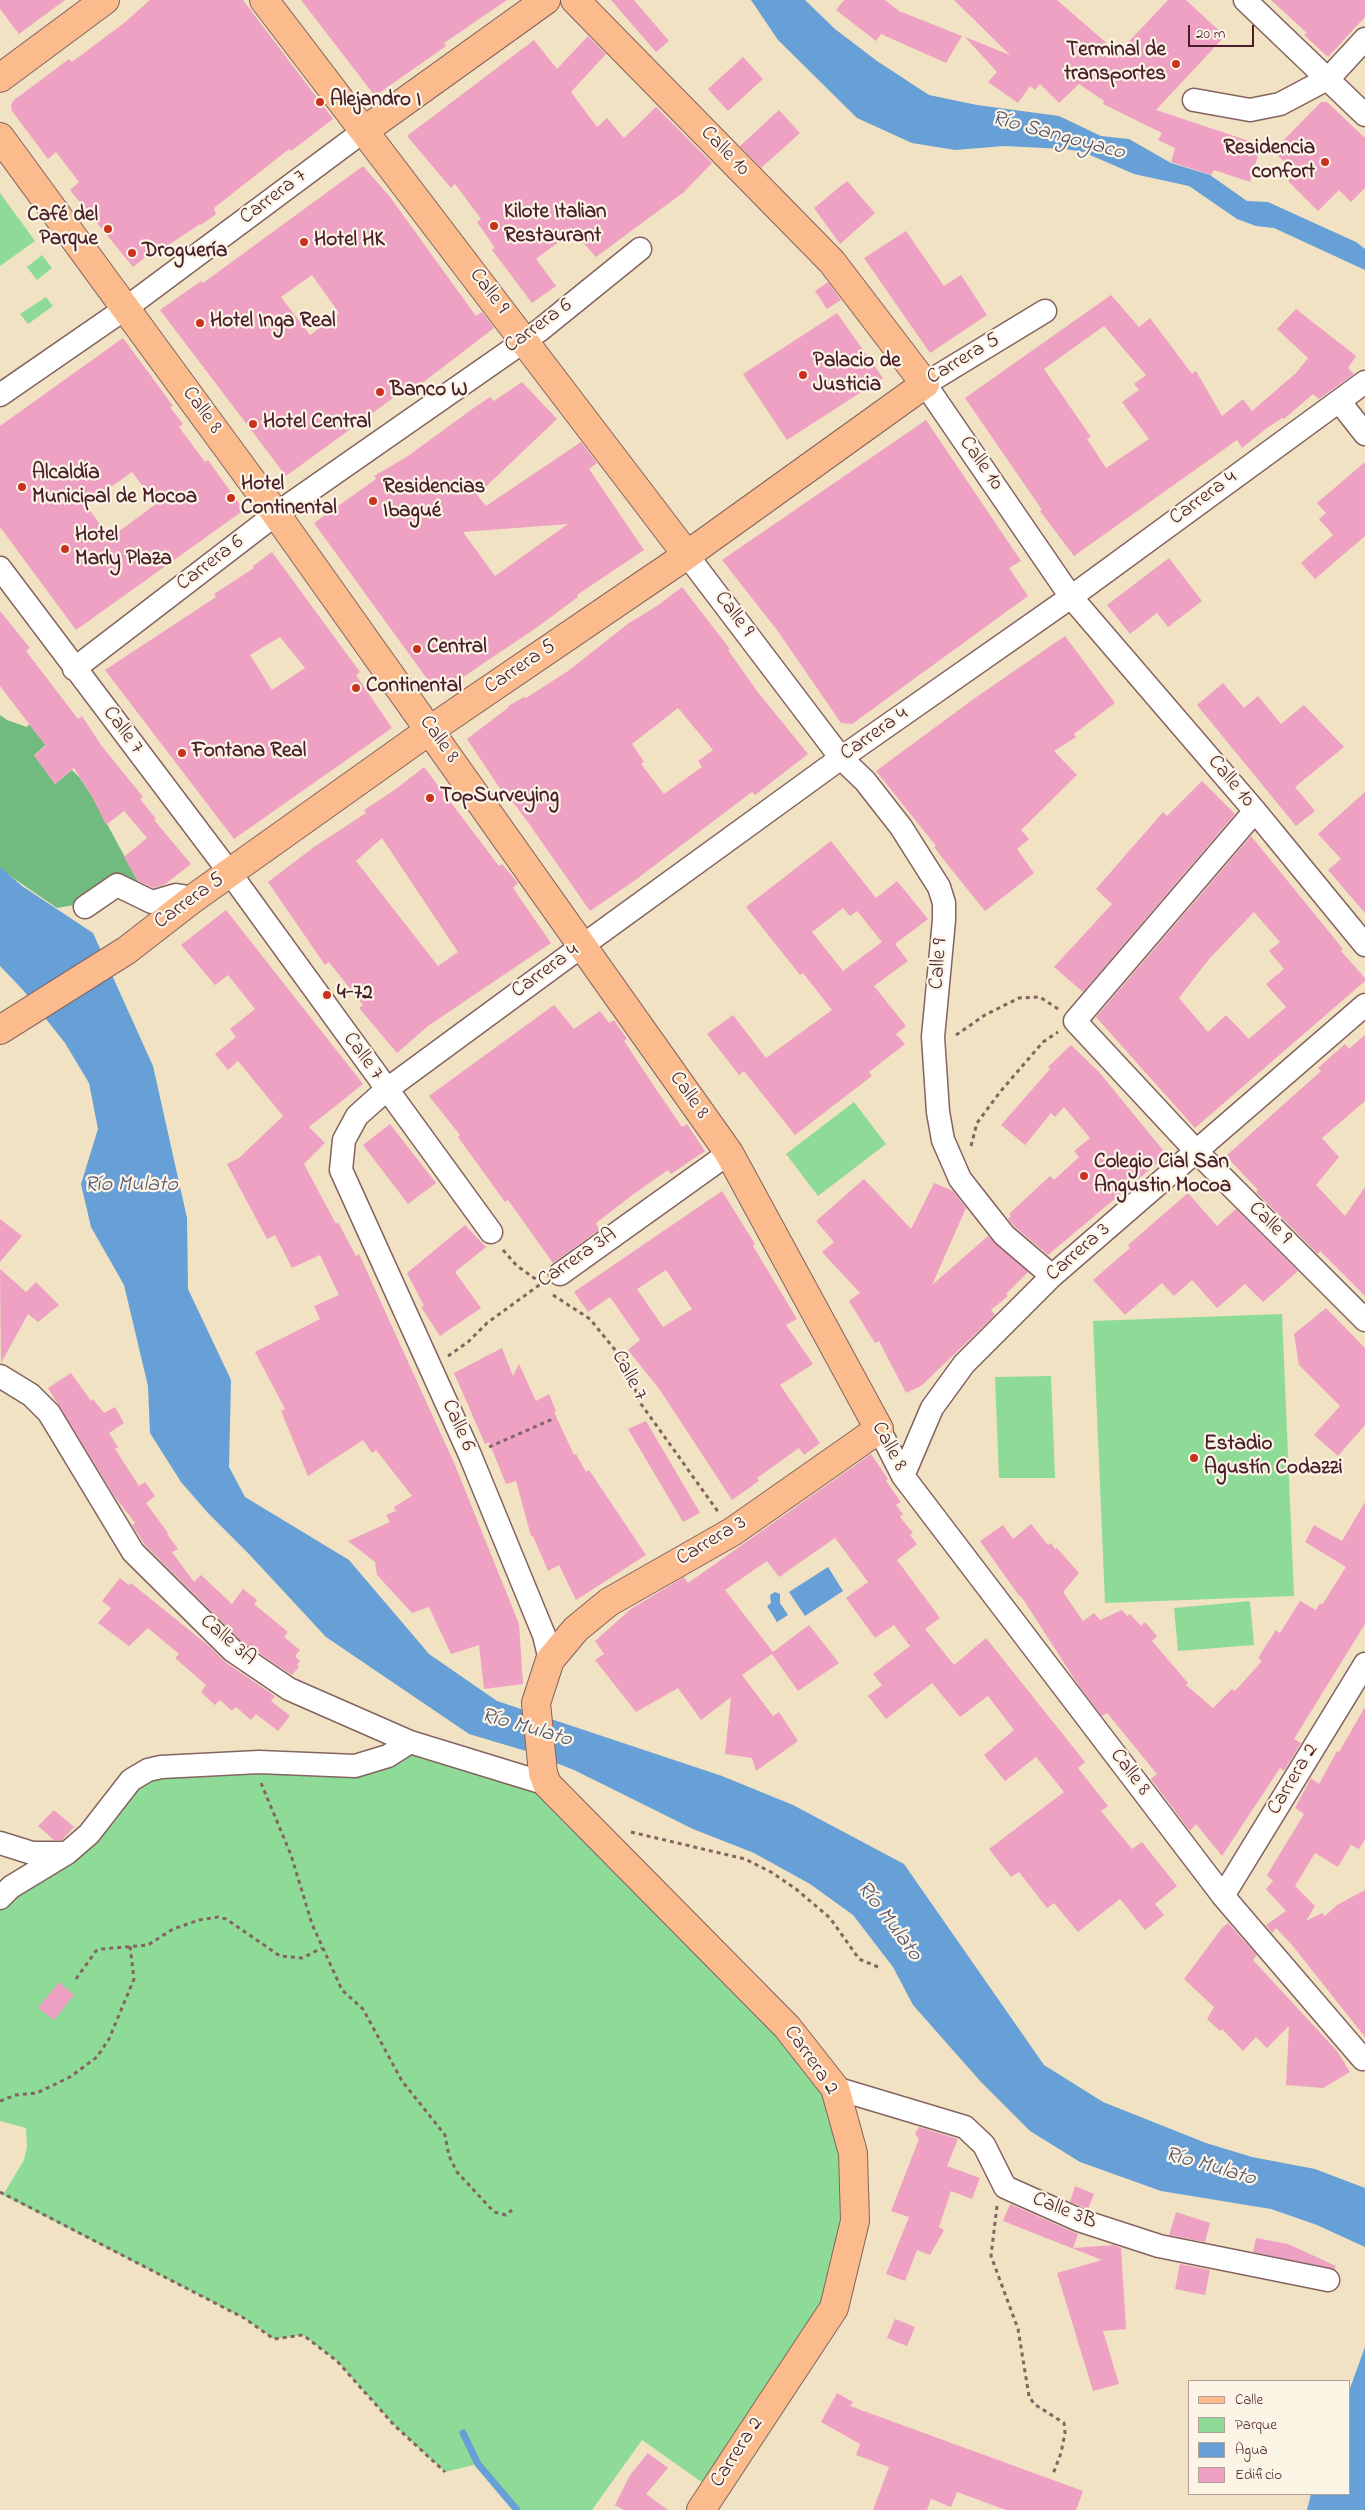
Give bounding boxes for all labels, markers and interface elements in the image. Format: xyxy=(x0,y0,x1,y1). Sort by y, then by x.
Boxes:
scale bar xyxy=(1190,15,1256,47)
text: 20 m xyxy=(1196,23,1225,45)
place label: Terminal de transportes xyxy=(1064,39,1166,89)
marker: Terminal de transportes xyxy=(1170,58,1182,70)
place label: Alejandro I xyxy=(330,89,421,115)
marker: Alejandro I xyxy=(314,96,326,108)
water label: Río Sangoyaco xyxy=(989,107,1127,167)
street label: Calle 10 xyxy=(694,122,754,182)
place label: Residencia confort xyxy=(1224,137,1315,187)
marker: Residencia confort xyxy=(1319,156,1331,168)
street label: Carrera 7 xyxy=(236,165,312,231)
place label: Kilote Italian Restaurant xyxy=(504,201,606,251)
place label: Café del Parque xyxy=(27,204,98,254)
marker: Kilote Italian Restaurant xyxy=(488,220,500,232)
marker: Café del Parque xyxy=(102,223,114,235)
place label: Hotel HK xyxy=(314,229,385,255)
marker: Hotel HK xyxy=(298,236,310,248)
place label: Droguería xyxy=(142,240,227,266)
marker: Droguería xyxy=(126,247,138,259)
street label: Calle 9 xyxy=(463,264,513,320)
street label: Carrera 6 xyxy=(500,294,578,360)
place label: Hotel Inga Real xyxy=(210,310,336,336)
marker: Hotel Inga Real xyxy=(194,317,206,329)
street label: Carrera 5 xyxy=(923,328,1005,392)
place label: Palacio de Justicia xyxy=(813,350,901,400)
marker: Palacio de Justicia xyxy=(797,369,809,381)
place label: Banco W xyxy=(390,379,468,405)
street label: Calle 8 xyxy=(175,382,227,440)
marker: Banco W xyxy=(374,386,386,398)
place label: Hotel Central xyxy=(263,411,371,437)
marker: Hotel Central xyxy=(247,418,259,430)
street label: Calle 10 xyxy=(952,432,1008,496)
place label: Alcaldía Municipal de Mocoa xyxy=(32,462,197,512)
street label: Carrera 4 xyxy=(1165,466,1243,532)
place label: Hotel Continental xyxy=(241,473,337,523)
place label: Residencias Ibagué xyxy=(383,476,485,526)
marker: Alcaldía Municipal de Mocoa xyxy=(16,481,28,493)
marker: Hotel Continental xyxy=(225,492,237,504)
marker: Residencias Ibagué xyxy=(367,495,379,507)
place label: Hotel Marly Plaza xyxy=(75,524,172,574)
street label: Carrera 6 xyxy=(172,531,250,597)
marker: Hotel Marly Plaza xyxy=(59,543,71,555)
street label: Calle 9 xyxy=(708,587,758,643)
street label: Carrera 5 xyxy=(481,635,561,701)
place label: Central xyxy=(427,636,487,662)
marker: Central xyxy=(411,643,423,655)
place label: Continental xyxy=(366,675,462,701)
marker: Continental xyxy=(350,682,362,694)
street label: Calle 7 xyxy=(96,702,148,760)
street label: Carrera 4 xyxy=(836,703,914,767)
street label: Calle 8 xyxy=(413,711,463,769)
place label: Fontana Real xyxy=(192,740,306,766)
marker: Fontana Real xyxy=(176,747,188,759)
street label: Calle 10 xyxy=(1201,751,1259,813)
place label: TopSurveying xyxy=(440,785,559,811)
marker: TopSurveying xyxy=(424,792,436,804)
street label: Carrera 5 xyxy=(150,868,230,936)
street label: Calle 9 xyxy=(925,938,955,990)
street label: Carrera 4 xyxy=(507,939,585,1005)
place label: 4-72 xyxy=(337,982,373,1008)
marker: 4-72 xyxy=(321,989,333,1001)
street label: Calle 7 xyxy=(336,1028,388,1086)
street label: Calle 8 xyxy=(663,1067,713,1125)
place label: Colegio Cial San Angustin Mocoa xyxy=(1094,1151,1231,1201)
marker: Colegio Cial San Angustin Mocoa xyxy=(1078,1170,1090,1182)
water label: Río Mulato xyxy=(84,1173,178,1199)
street label: Calle 9 xyxy=(1242,1197,1296,1251)
street label: Carrera 3 xyxy=(1042,1218,1116,1288)
street label: Carrera 3A xyxy=(534,1223,622,1295)
street label: Calle 7 xyxy=(604,1347,652,1405)
street label: Calle 6 xyxy=(435,1396,479,1456)
street label: Calle 8 xyxy=(865,1418,911,1476)
place label: Estadio Agustín Codazzi xyxy=(1204,1433,1342,1483)
marker: Estadio Agustín Codazzi xyxy=(1188,1452,1200,1464)
street label: Carrera 3 xyxy=(672,1511,752,1573)
street label: Calle 3A xyxy=(194,1610,260,1672)
water label: Río Mulato xyxy=(477,1703,575,1755)
street label: Carrera 2 xyxy=(1263,1740,1325,1820)
street label: Calle 8 xyxy=(1103,1744,1155,1802)
water label: Río Mulato xyxy=(849,1877,927,1967)
street label: Carrera 2 xyxy=(777,2021,843,2101)
water label: Río Mulato xyxy=(1161,2142,1259,2194)
street label: Calle 3B xyxy=(1028,2188,1100,2236)
legend xyxy=(1188,2380,1350,2495)
text: Calle xyxy=(1235,2389,1263,2411)
street label: Carrera 2 xyxy=(706,2413,770,2493)
text: Parque xyxy=(1235,2414,1277,2436)
text: Agua xyxy=(1235,2439,1268,2461)
text: Edificio xyxy=(1235,2464,1282,2486)

